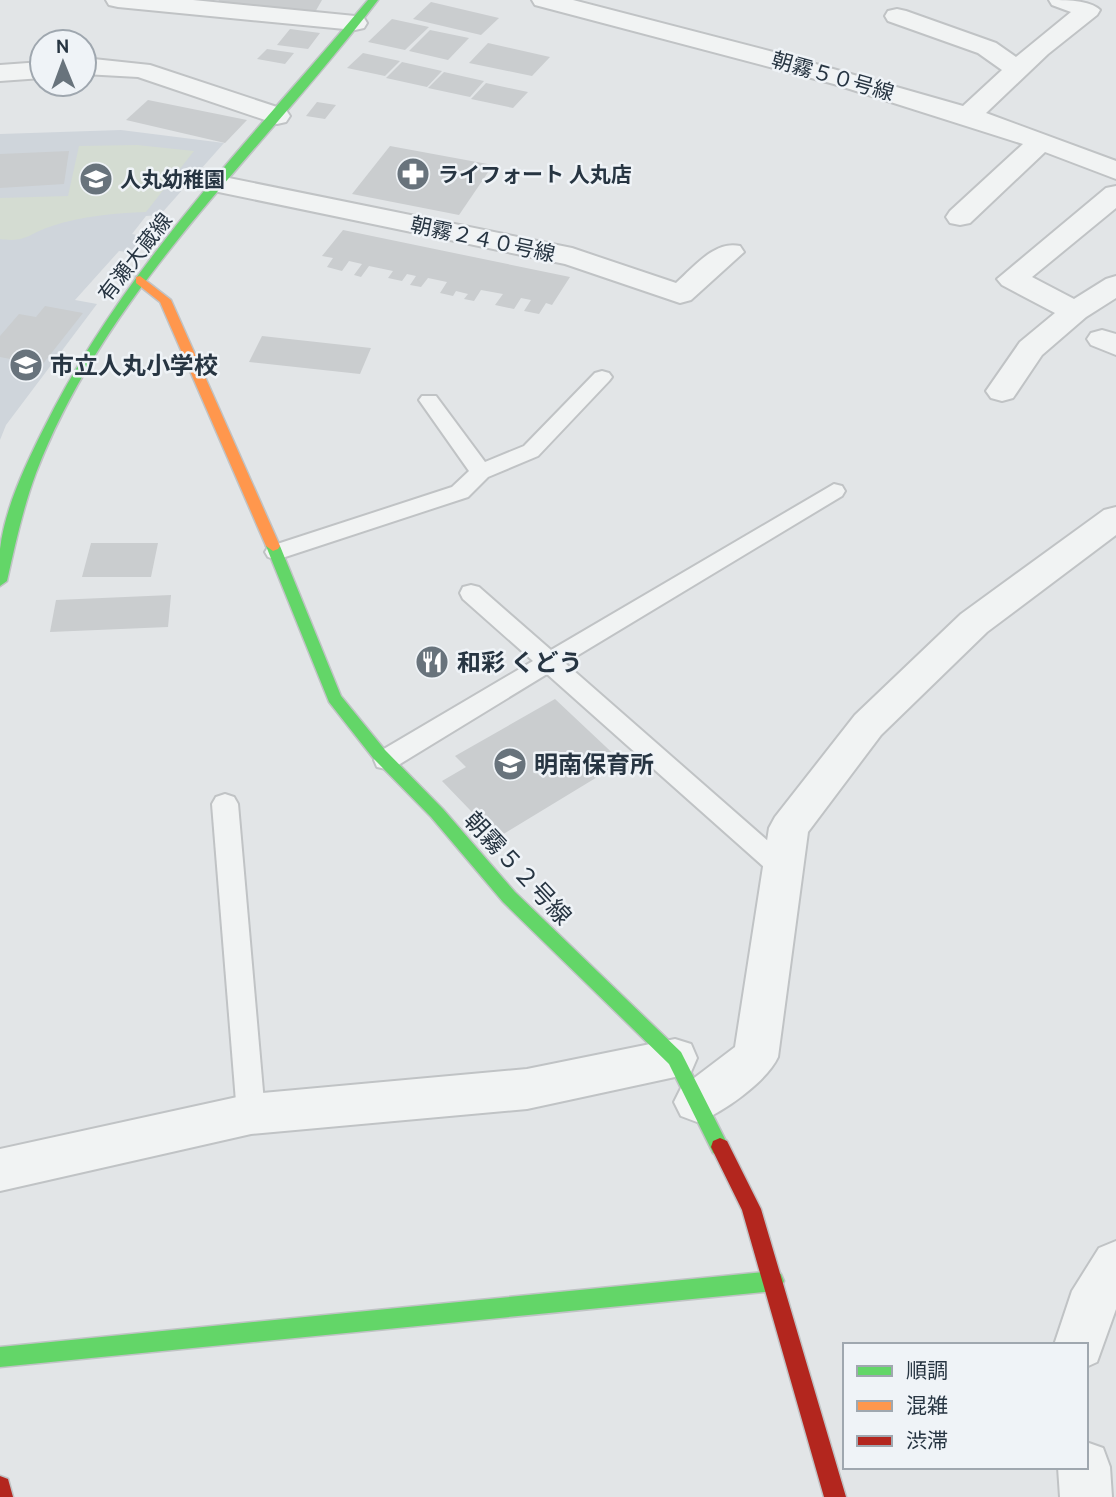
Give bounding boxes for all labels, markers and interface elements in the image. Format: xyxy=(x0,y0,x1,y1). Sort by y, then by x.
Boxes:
north arrow xyxy=(28,28,98,98)
text: N xyxy=(56,35,70,58)
street label: 朝霧５０号線 xyxy=(769,47,897,105)
pharmacy icon: ライフォート 人丸店 xyxy=(394,155,432,193)
school or university icon: 人丸幼稚園 xyxy=(77,160,115,198)
place label: ライフォート 人丸店 xyxy=(438,162,632,187)
place label: 人丸幼稚園 xyxy=(120,167,225,192)
street label: 有瀬大蔵線 xyxy=(93,208,177,306)
street label: 朝霧２４０号線 xyxy=(409,211,557,267)
school or university icon: 市立人丸小学校 xyxy=(7,346,45,384)
place label: 市立人丸小学校 xyxy=(50,351,218,380)
restaurant icon: 和彩 くどう xyxy=(413,643,451,681)
place label: 和彩 くどう xyxy=(457,648,582,677)
school or university icon: 明南保育所 xyxy=(491,745,529,783)
place label: 明南保育所 xyxy=(534,750,654,779)
street label: 朝霧５２号線 xyxy=(458,805,578,931)
legend xyxy=(843,1343,1088,1469)
text: 順調 xyxy=(906,1358,948,1383)
text: 混雑 xyxy=(906,1393,948,1418)
text: 渋滞 xyxy=(906,1428,948,1453)

